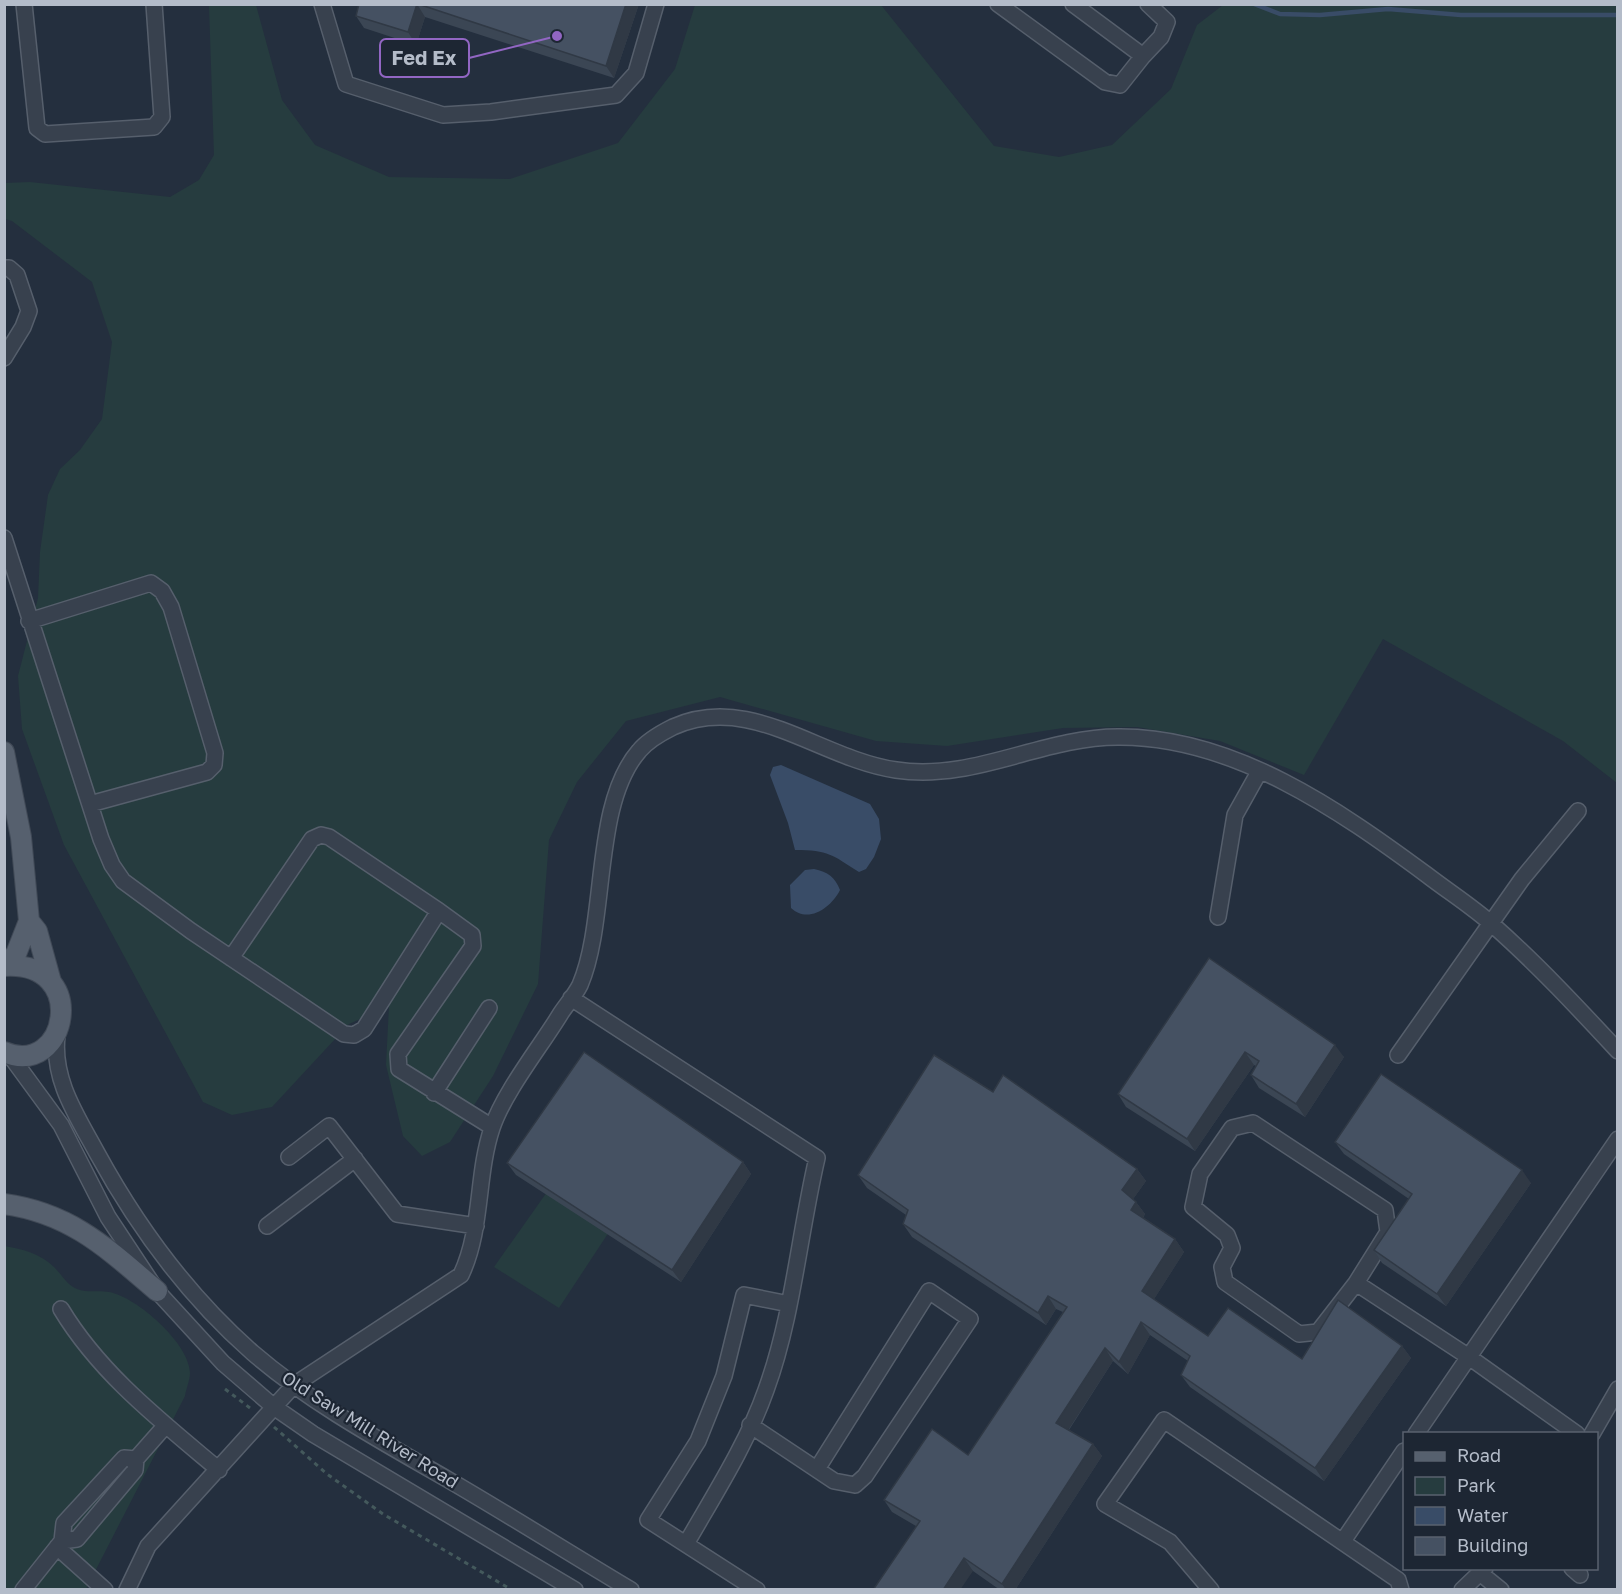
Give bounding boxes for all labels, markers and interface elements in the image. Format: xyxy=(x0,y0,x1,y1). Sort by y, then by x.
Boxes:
callout: Fed Ex xyxy=(380,39,469,77)
text: Fed Ex xyxy=(392,45,457,69)
street label: Old Saw Mill River Road xyxy=(278,1366,463,1493)
legend xyxy=(1403,1432,1598,1570)
text: Road xyxy=(1457,1444,1501,1466)
text: Park xyxy=(1457,1474,1496,1496)
text: Water xyxy=(1457,1504,1508,1526)
text: Building xyxy=(1457,1534,1528,1556)

